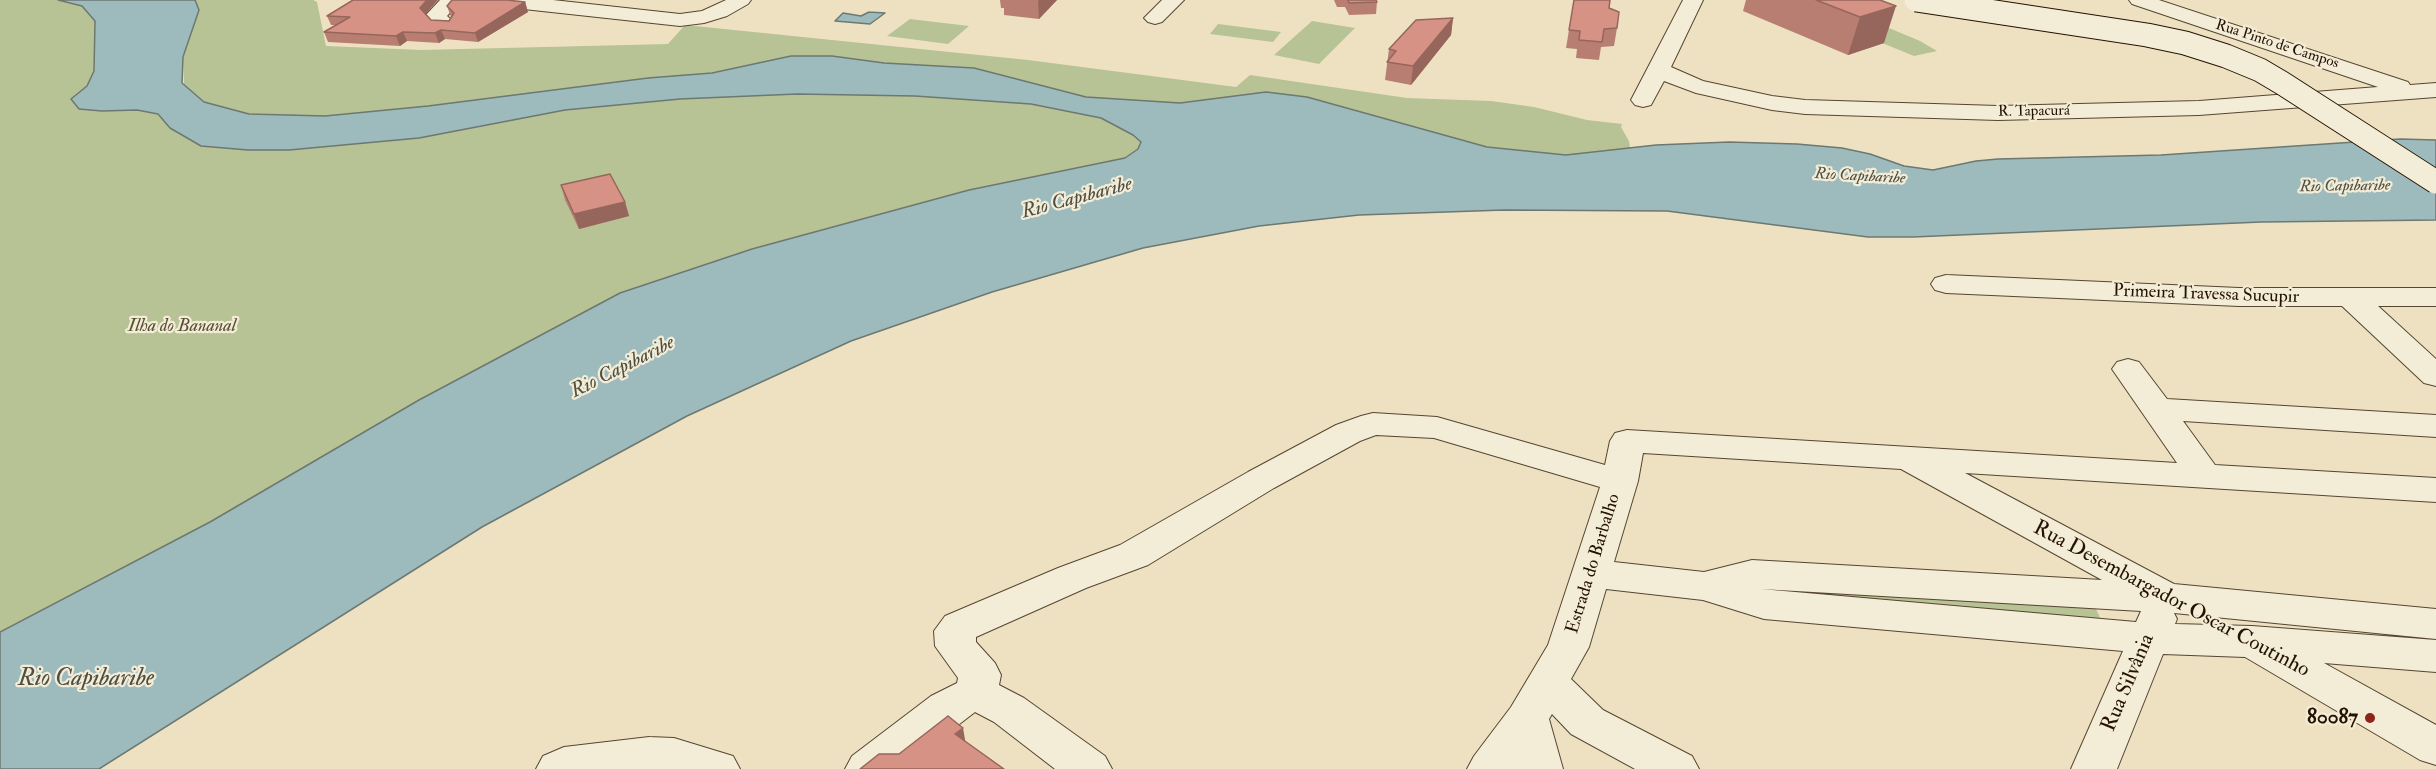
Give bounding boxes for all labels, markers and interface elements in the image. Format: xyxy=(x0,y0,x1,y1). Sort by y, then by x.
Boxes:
street label: Rua Pinto de Campos xyxy=(2213,17,2341,73)
street label: R. Tapacurá xyxy=(1998,102,2070,122)
water label: Rio Capibaribe xyxy=(1814,165,1906,189)
water label: Rio Capibaribe xyxy=(1019,173,1135,225)
water label: Rio Capibaribe xyxy=(2300,177,2390,197)
street label: Primeira Travessa Sucupir xyxy=(2113,281,2299,309)
park label: Ilha do Bananal xyxy=(128,316,236,338)
water label: Rio Capibaribe xyxy=(567,332,679,404)
street label: Estrada do Barbalho xyxy=(1562,491,1626,637)
street label: Rua Desembargador Oscar Coutinho xyxy=(2028,516,2314,684)
street label: Rua Silvânia xyxy=(2097,630,2161,736)
water label: Rio Capibaribe xyxy=(18,666,154,694)
place label: 80087 xyxy=(2307,705,2358,731)
marker: 80087 xyxy=(2363,711,2377,725)

